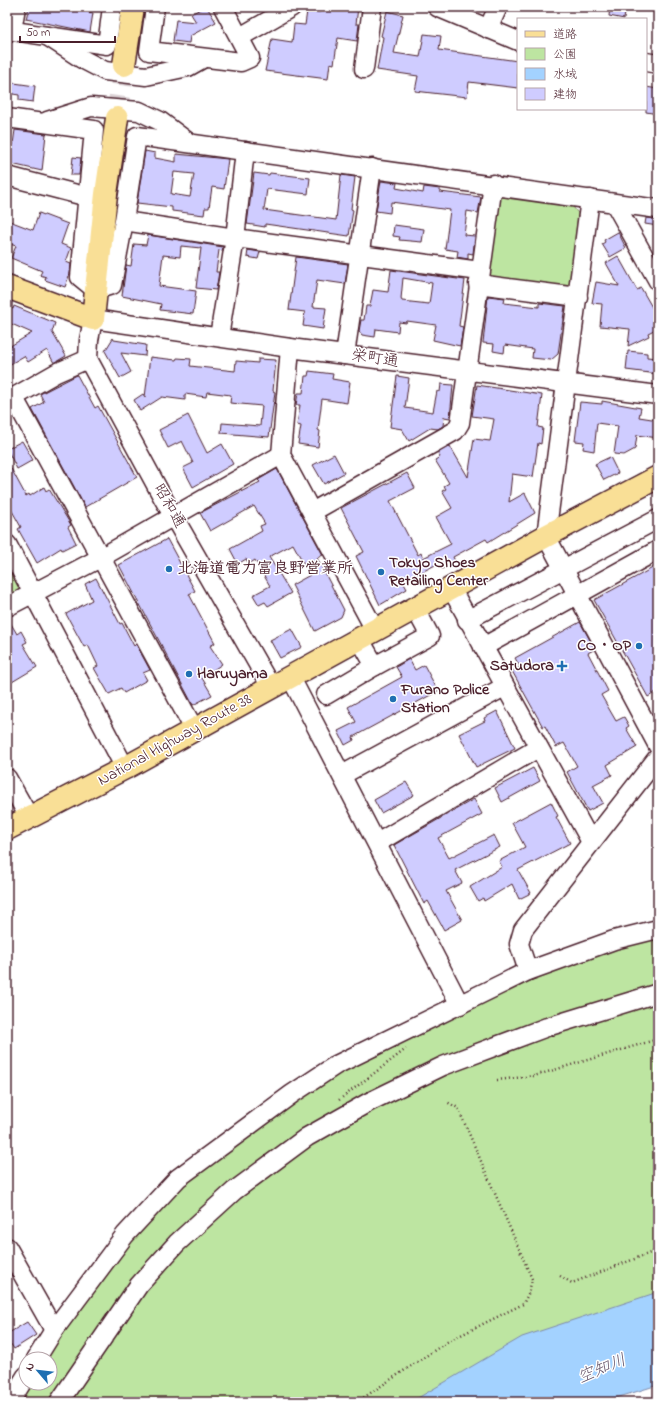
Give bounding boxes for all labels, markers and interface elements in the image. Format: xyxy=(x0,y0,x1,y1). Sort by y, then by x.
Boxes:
scale bar xyxy=(20,18,115,44)
legend xyxy=(517,18,647,110)
text: 50 m xyxy=(26,24,50,42)
text: 道路 xyxy=(553,26,577,44)
text: 公園 xyxy=(553,46,577,64)
text: 水域 xyxy=(553,66,577,84)
text: 建物 xyxy=(553,86,577,104)
street label: 栄町通 xyxy=(350,344,400,374)
street label: 昭和通 xyxy=(147,479,191,533)
place label: Tokyo Shoes Retailing Center xyxy=(388,551,489,594)
place label: 北海道電力富良野営業所 xyxy=(177,557,353,581)
marker: 北海道電力富良野営業所 xyxy=(164,564,174,574)
marker: Tokyo Shoes Retailing Center xyxy=(376,567,386,577)
place label: CO・OP xyxy=(577,634,632,658)
marker: CO・OP xyxy=(634,641,644,651)
place label: Satudora xyxy=(490,654,554,678)
marker: Satudora xyxy=(557,661,567,671)
place label: Haruyama xyxy=(197,662,268,687)
marker: Haruyama xyxy=(184,669,194,679)
place label: Furano Police Station xyxy=(400,678,490,720)
street label: National Highway Route 38 xyxy=(94,688,256,792)
marker: Furano Police Station xyxy=(388,694,398,704)
water label: 空知川 xyxy=(574,1348,630,1390)
north arrow xyxy=(18,1351,58,1391)
text: N xyxy=(21,1360,39,1374)

